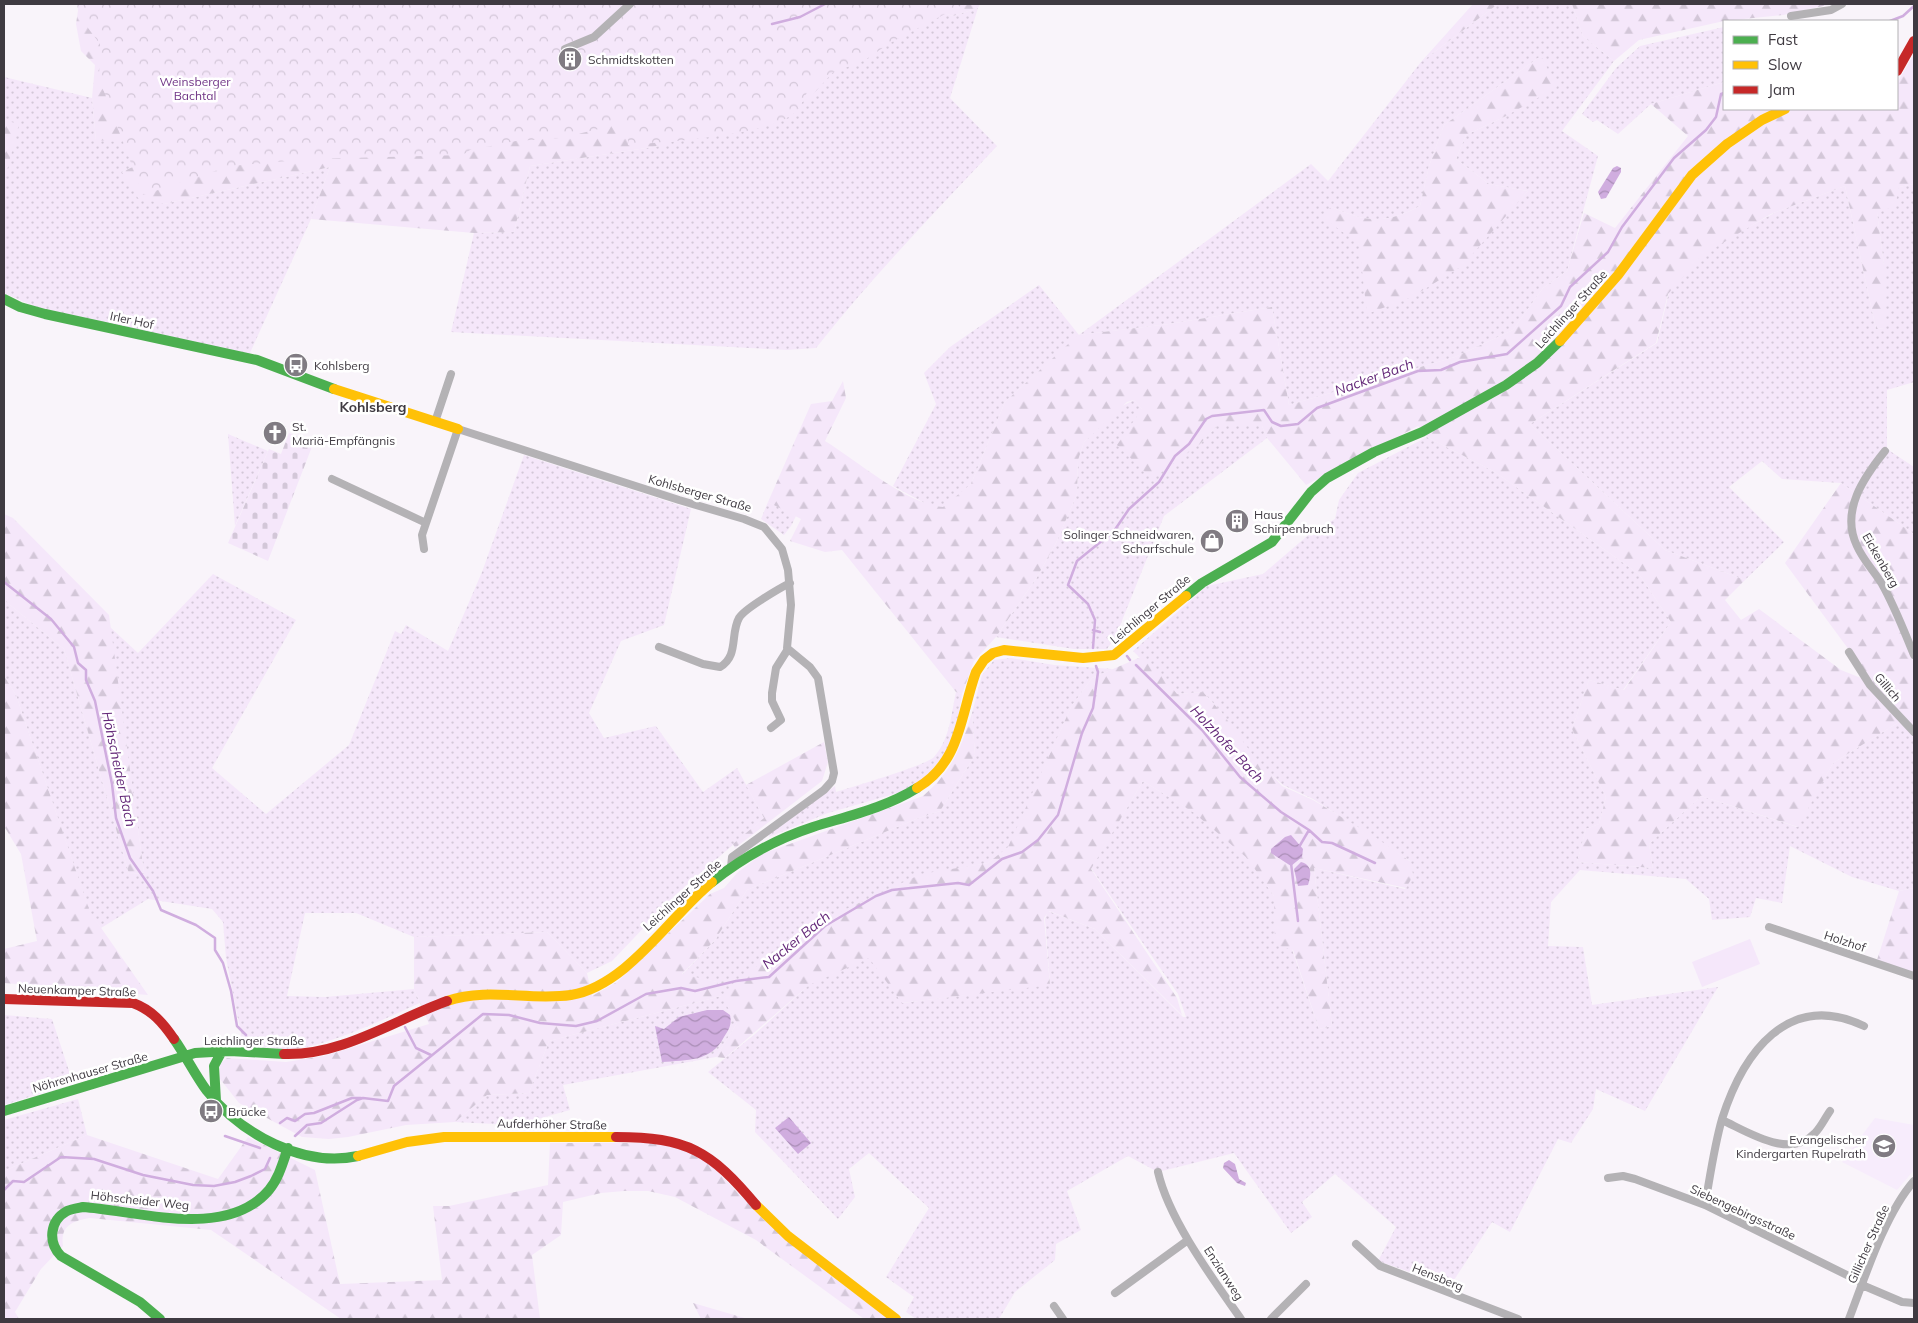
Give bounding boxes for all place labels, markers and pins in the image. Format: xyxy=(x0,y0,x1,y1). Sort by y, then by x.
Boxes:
building icon: Schmidtskotten xyxy=(557,46,583,72)
place label: Schmidtskotten xyxy=(588,52,674,67)
bus stop icon: Kohlsberg xyxy=(283,352,309,378)
place label: Kohlsberg xyxy=(314,358,369,373)
place label: St. Mariä-Empfängnis xyxy=(292,419,395,448)
church icon: St. Mariä-Empfängnis xyxy=(262,420,288,446)
place label: Haus Schirpenbruch xyxy=(1254,507,1334,536)
building icon: Haus Schirpenbruch xyxy=(1224,508,1250,534)
place label: Solinger Schneidwaren, Scharfschule xyxy=(1064,527,1194,556)
shop icon: Solinger Schneidwaren, Scharfschule xyxy=(1199,528,1225,554)
bus stop icon: Brücke xyxy=(198,1098,224,1124)
place label: Brücke xyxy=(228,1104,266,1119)
place label: Evangelischer Kindergarten Rupelrath xyxy=(1736,1132,1867,1161)
school or university icon: Evangelischer Kindergarten Rupelrath xyxy=(1871,1133,1897,1159)

